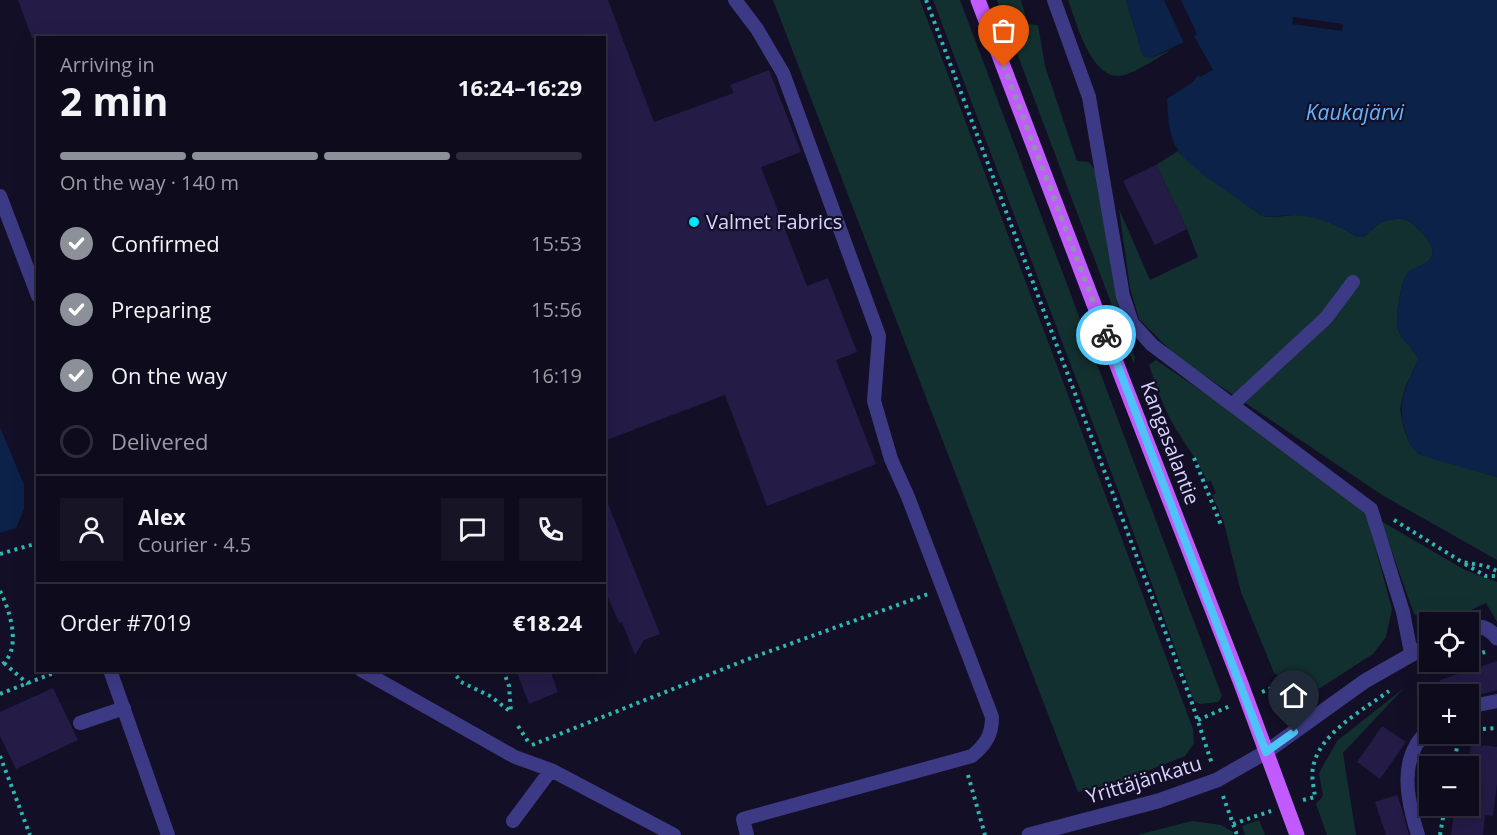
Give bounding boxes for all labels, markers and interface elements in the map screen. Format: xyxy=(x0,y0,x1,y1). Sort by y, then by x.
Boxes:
pin xyxy=(978,5,1029,67)
icon: bag xyxy=(987,14,1020,47)
text: Arriving in xyxy=(60,51,155,78)
text: 16:24–16:29 xyxy=(458,72,582,102)
text: 2 min xyxy=(60,74,168,127)
water label: Kaukajärvi xyxy=(1306,98,1405,126)
text: On the way · 140 m xyxy=(60,169,239,196)
place label: Valmet Fabrics xyxy=(706,208,842,235)
marker: Valmet Fabrics xyxy=(687,215,701,229)
icon: check xyxy=(60,227,93,260)
text: Confirmed xyxy=(111,228,220,258)
text: 15:53 xyxy=(531,230,582,257)
icon: check xyxy=(60,293,93,326)
text: Preparing xyxy=(111,294,211,324)
text: 15:56 xyxy=(531,296,582,323)
courier xyxy=(1076,305,1136,365)
icon: bike xyxy=(1090,319,1123,352)
icon: check xyxy=(60,359,93,392)
text: On the way xyxy=(111,360,227,390)
text: 16:19 xyxy=(531,362,582,389)
street label: Kangasalantie xyxy=(1135,377,1206,508)
text: Delivered xyxy=(111,426,209,456)
button: person xyxy=(60,498,123,561)
button: chat xyxy=(441,498,504,561)
button: phone xyxy=(519,498,582,561)
text: Alex xyxy=(138,501,186,531)
text: Courier · 4.5 xyxy=(138,531,251,558)
text: Order #7019 xyxy=(60,607,191,637)
text: €18.24 xyxy=(513,607,582,637)
map controls xyxy=(1419,612,1479,816)
button: locate xyxy=(1419,612,1479,672)
pin xyxy=(1268,670,1319,732)
icon: home xyxy=(1277,679,1310,712)
button: + xyxy=(1419,684,1479,744)
street label: Yrittäjänkatu xyxy=(1083,749,1205,810)
button: − xyxy=(1419,756,1479,816)

